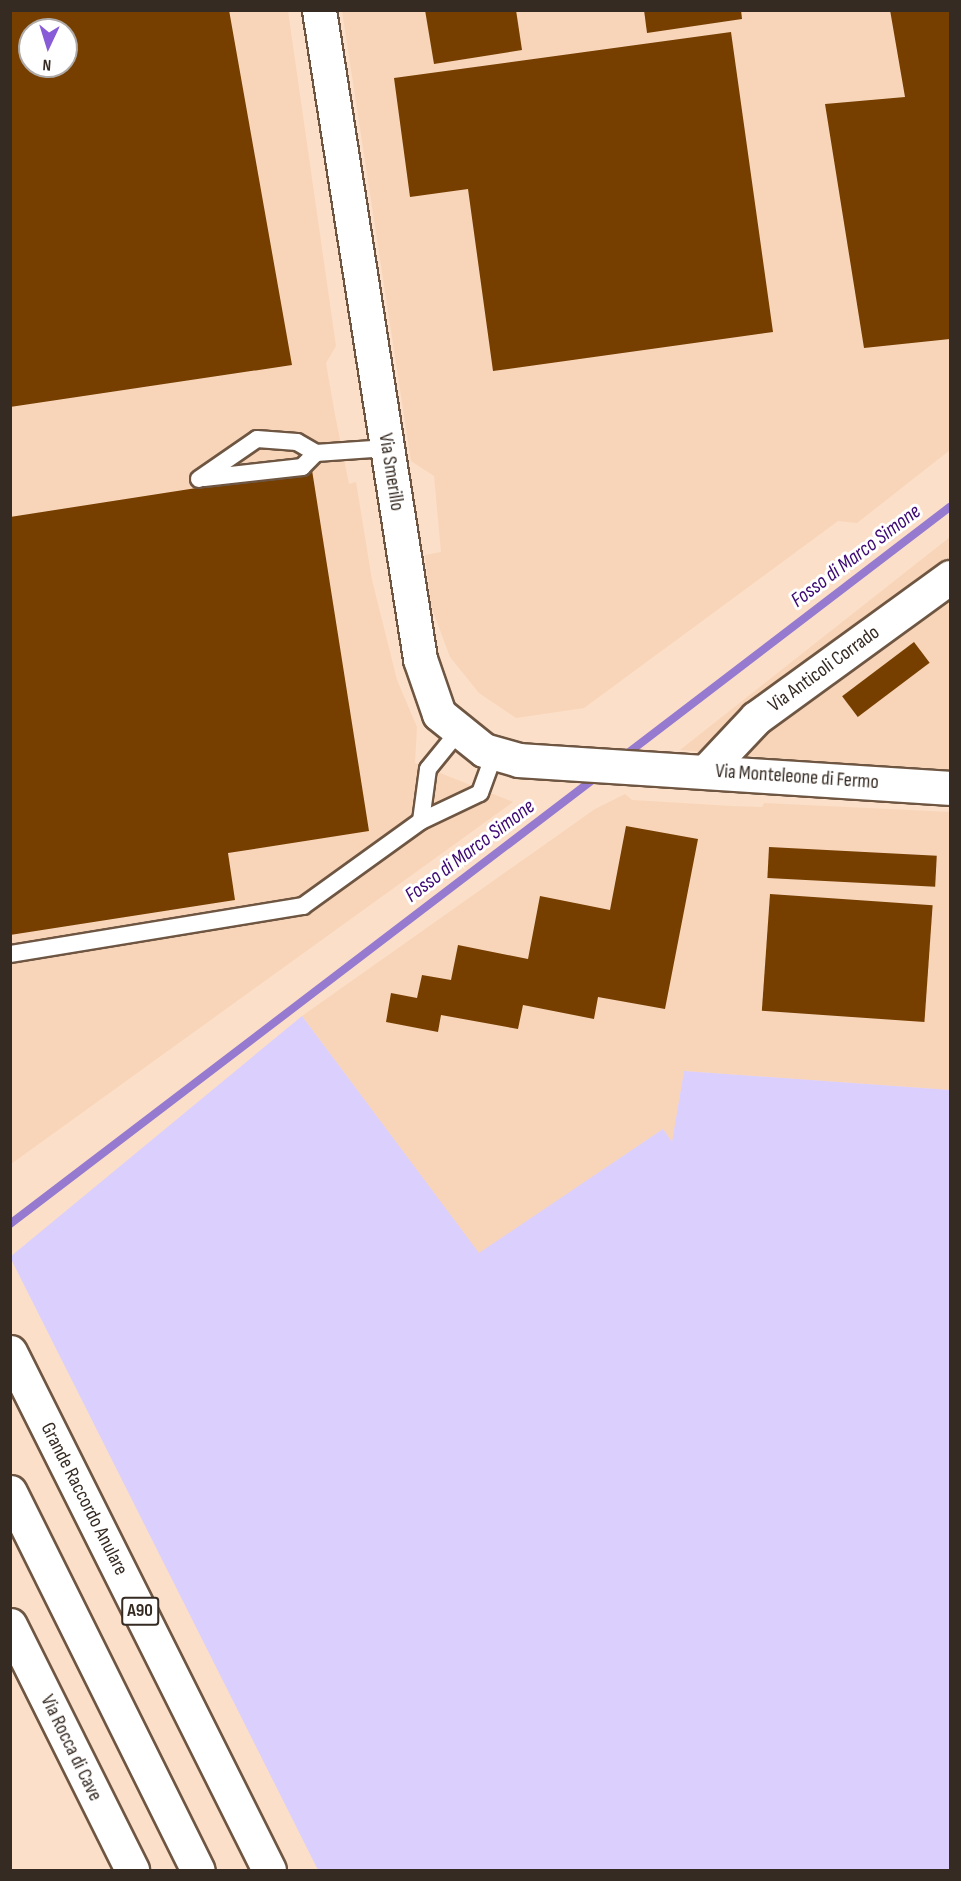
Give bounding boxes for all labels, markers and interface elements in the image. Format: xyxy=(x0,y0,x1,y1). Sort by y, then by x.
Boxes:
north arrow xyxy=(18,18,78,78)
text: N xyxy=(42,55,52,74)
street label: Via Smerillo xyxy=(373,431,409,513)
water label: Fosso di Marco Simone xyxy=(786,499,926,613)
street label: Via Anticoli Corrado xyxy=(764,621,884,717)
street label: Via Monteleone di Fermo xyxy=(714,759,880,795)
water label: Fosso di Marco Simone xyxy=(400,794,540,908)
street label: Grande Raccordo Anulare xyxy=(35,1419,133,1579)
road number: A90 xyxy=(120,1596,160,1626)
street label: Via Rocca di Cave xyxy=(35,1691,107,1805)

